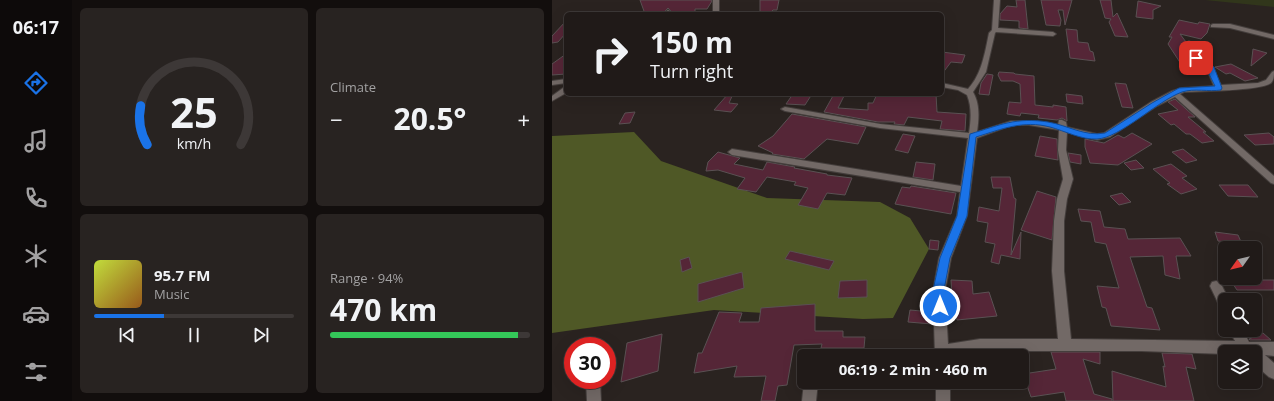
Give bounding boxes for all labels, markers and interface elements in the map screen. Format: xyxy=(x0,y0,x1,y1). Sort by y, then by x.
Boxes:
text: 06:17 xyxy=(13,15,59,39)
text: 150 m xyxy=(650,23,733,61)
icon: right xyxy=(584,28,636,80)
pin xyxy=(1179,41,1213,75)
icon: arrive xyxy=(1185,47,1207,69)
text: Turn right xyxy=(650,59,733,83)
icon: directions xyxy=(22,69,50,97)
text: Climate xyxy=(330,78,376,96)
text: 25 xyxy=(170,84,218,140)
text: 20.5° xyxy=(394,98,466,139)
text: − xyxy=(330,104,343,134)
text: + xyxy=(517,104,530,134)
icon: music xyxy=(22,127,50,155)
text: km/h xyxy=(177,133,211,152)
icon: phone xyxy=(22,184,50,212)
north arrow xyxy=(1218,241,1262,285)
map controls xyxy=(1218,241,1262,389)
icon: climate xyxy=(22,242,50,270)
text: 95.7 FM xyxy=(154,265,210,285)
text: Range · 94% xyxy=(330,269,403,287)
text: Music xyxy=(154,285,189,303)
position arrow xyxy=(919,285,961,327)
text: 470 km xyxy=(330,289,437,330)
button: search xyxy=(1218,293,1262,337)
icon: car xyxy=(22,300,50,328)
icon: previous xyxy=(116,324,138,346)
icon: pause xyxy=(183,324,205,346)
icon: next xyxy=(250,324,272,346)
speed limit sign: 30 xyxy=(564,337,616,389)
button: layers xyxy=(1218,345,1262,389)
icon: filters xyxy=(22,358,50,386)
text: 06:19 · 2 min · 460 m xyxy=(839,359,987,379)

